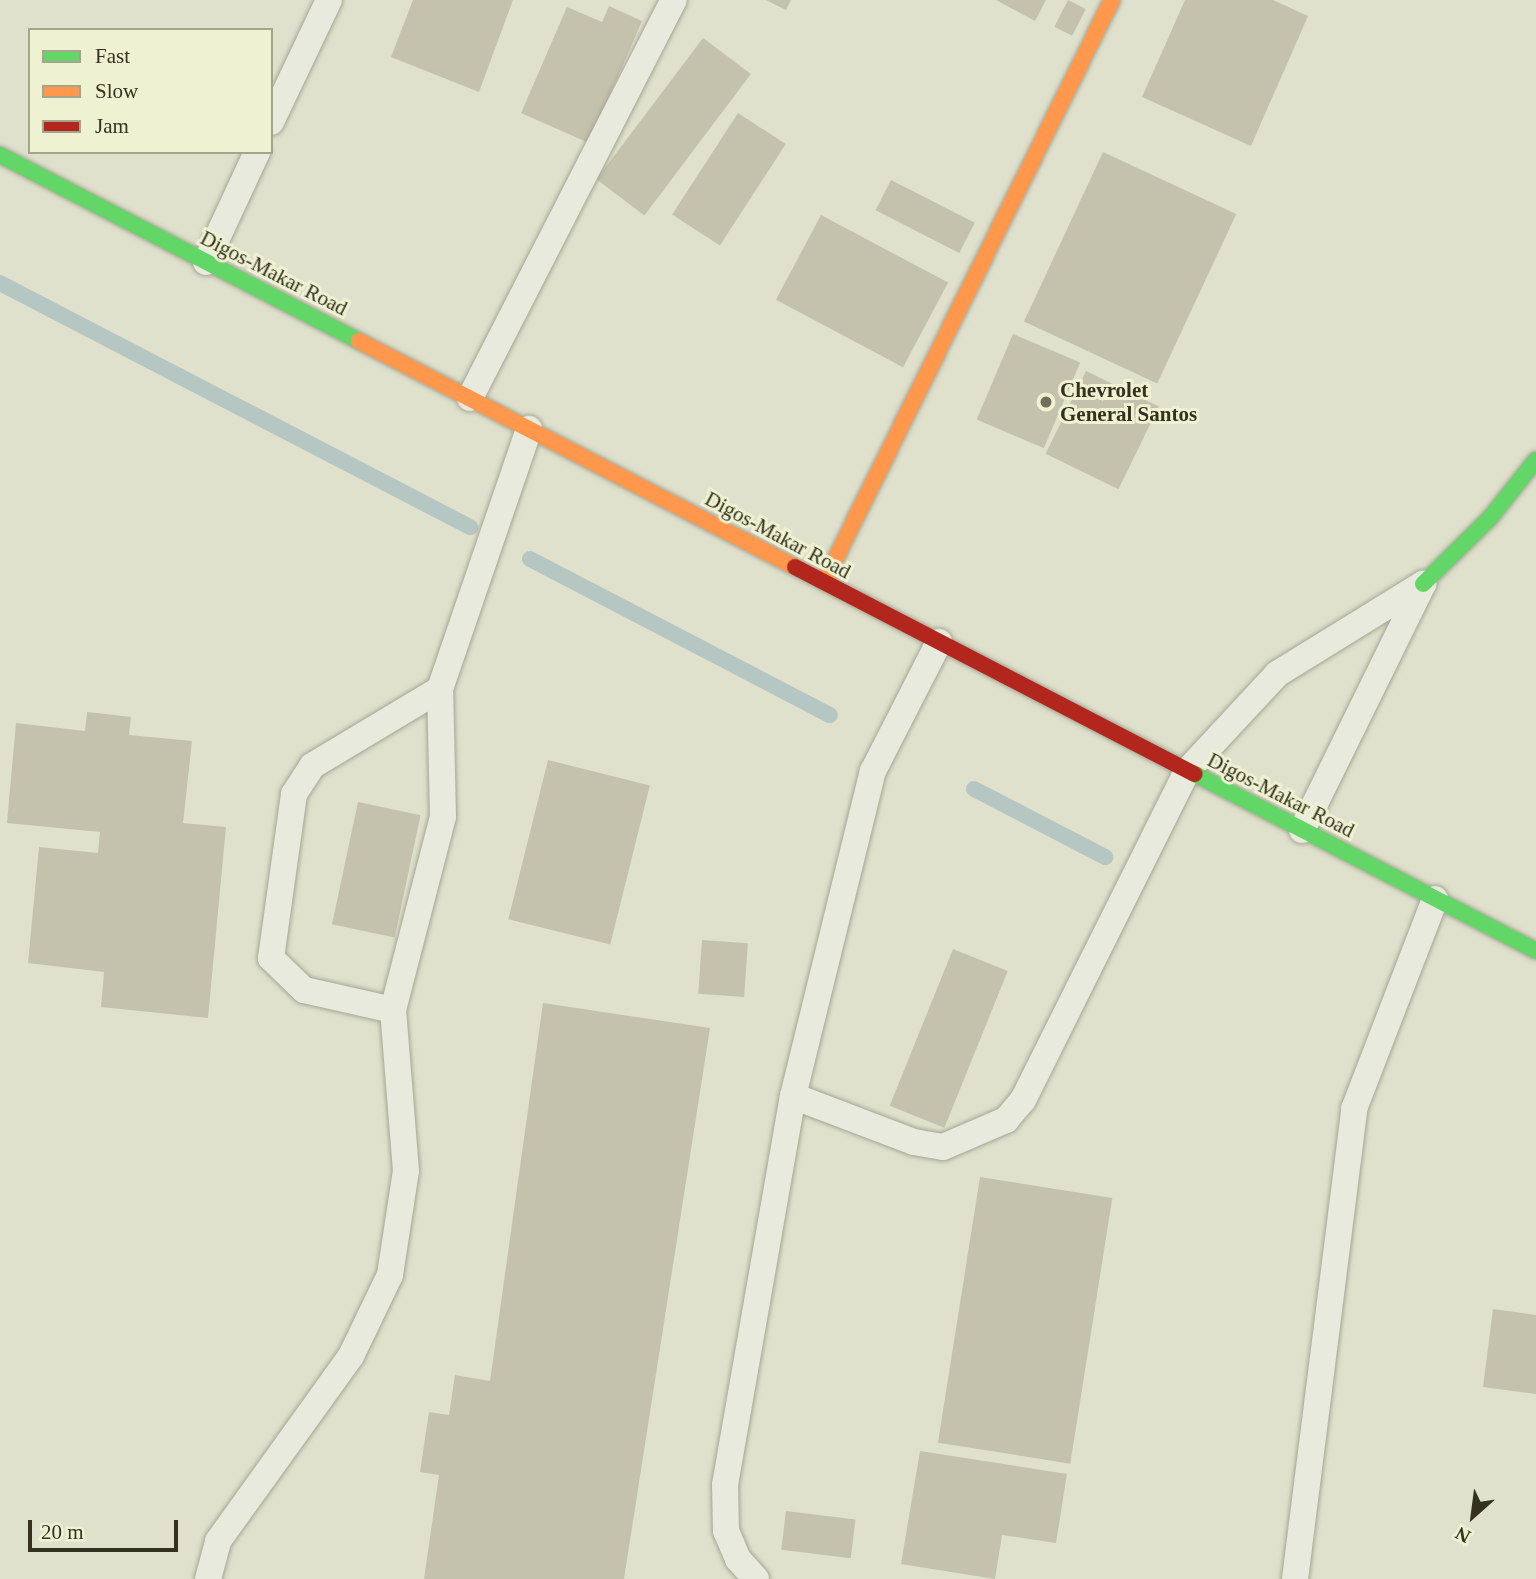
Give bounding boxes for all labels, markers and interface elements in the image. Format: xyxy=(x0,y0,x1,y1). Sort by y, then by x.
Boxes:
legend xyxy=(28,28,273,154)
text: Fast xyxy=(95,44,130,68)
text: Slow xyxy=(95,79,138,103)
text: Jam xyxy=(95,114,129,138)
street label: Digos-Makar Road xyxy=(196,225,352,321)
place label: Chevrolet General Santos xyxy=(1060,377,1197,427)
marker: Chevrolet General Santos xyxy=(1038,394,1054,410)
street label: Digos-Makar Road xyxy=(701,486,855,584)
street label: Digos-Makar Road xyxy=(1203,747,1359,843)
north arrow xyxy=(1438,1481,1508,1551)
scale bar xyxy=(32,1506,182,1550)
text: 20 m xyxy=(41,1520,84,1544)
text: N xyxy=(1452,1522,1474,1547)

